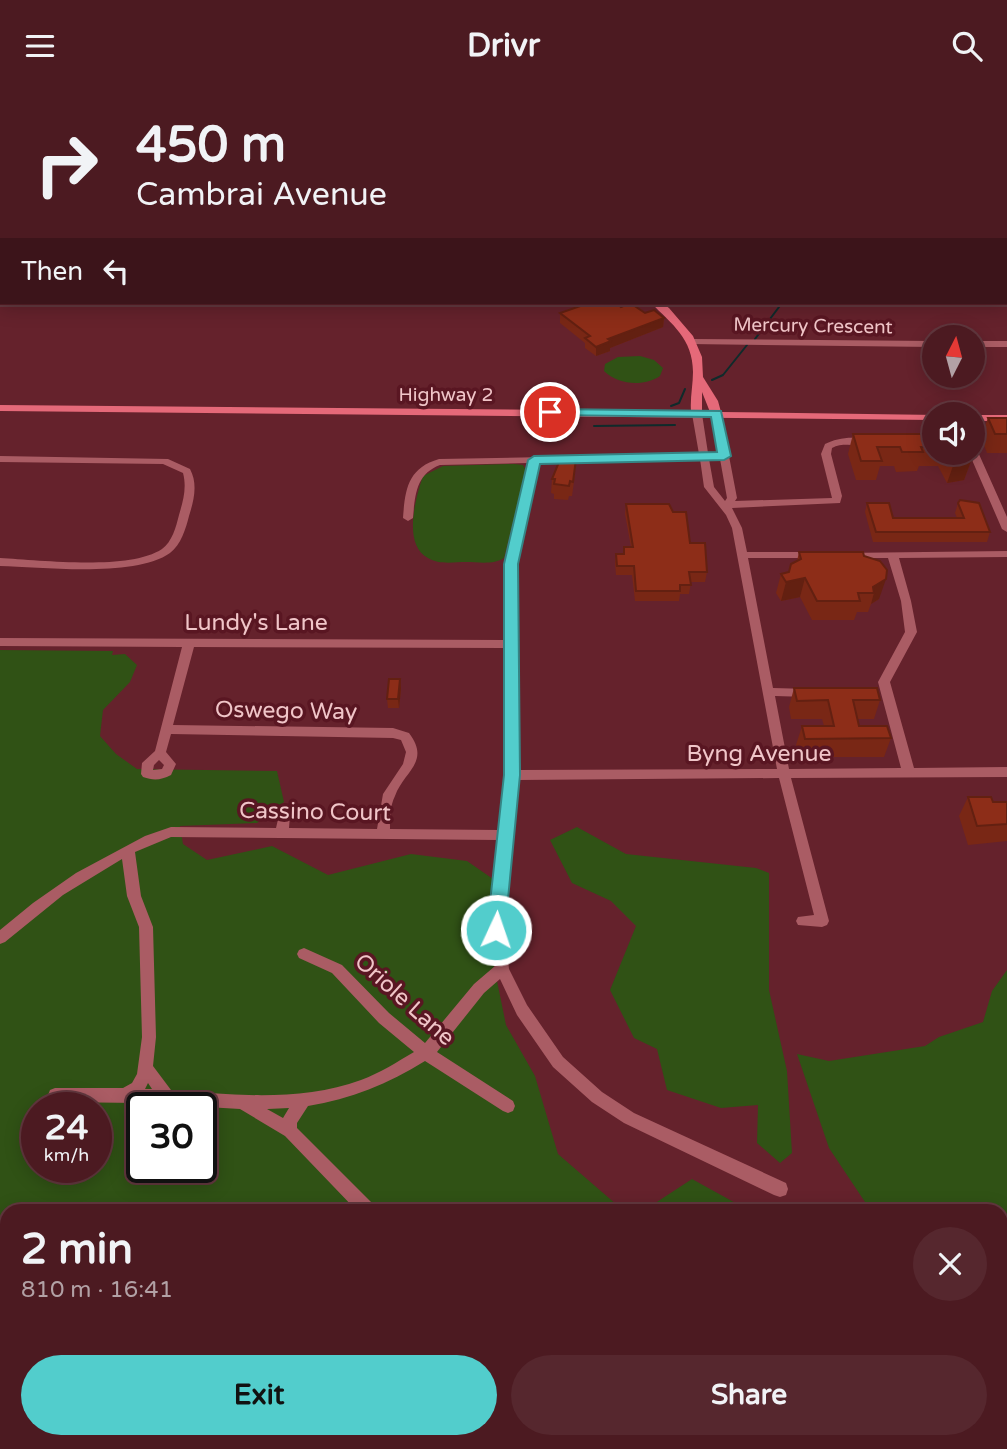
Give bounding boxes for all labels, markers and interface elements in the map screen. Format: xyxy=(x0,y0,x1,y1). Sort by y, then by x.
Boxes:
icon: menu xyxy=(21,27,59,65)
text: Drivr xyxy=(467,27,540,65)
icon: search xyxy=(948,27,986,65)
text: 450 m xyxy=(136,116,286,175)
icon: right xyxy=(21,119,112,210)
text: Cambrai Avenue xyxy=(136,176,387,214)
icon: left xyxy=(97,252,135,290)
text: Then xyxy=(21,256,83,287)
street label: Mercury Crescent xyxy=(733,314,893,338)
north arrow xyxy=(922,325,985,389)
map controls xyxy=(922,325,985,465)
pin xyxy=(520,382,580,442)
street label: Highway 2 xyxy=(399,384,493,406)
icon: arrive xyxy=(531,393,569,431)
button: sound xyxy=(922,402,985,465)
street label: Lundy's Lane xyxy=(184,609,328,637)
street label: Oswego Way xyxy=(215,696,357,726)
street label: Byng Avenue xyxy=(687,740,831,768)
street label: Cassino Court xyxy=(239,797,391,827)
position arrow xyxy=(459,893,533,967)
street label: Oriole Lane xyxy=(349,948,460,1052)
speed limit sign: 30 xyxy=(126,1092,217,1183)
text: 24 xyxy=(45,1107,88,1149)
text: km/h xyxy=(44,1144,89,1166)
text: 2 min xyxy=(21,1224,133,1275)
button: close xyxy=(913,1227,987,1301)
text: 810 m · 16:41 xyxy=(21,1276,173,1304)
button: Exit xyxy=(21,1355,497,1435)
button: Share xyxy=(511,1355,987,1435)

